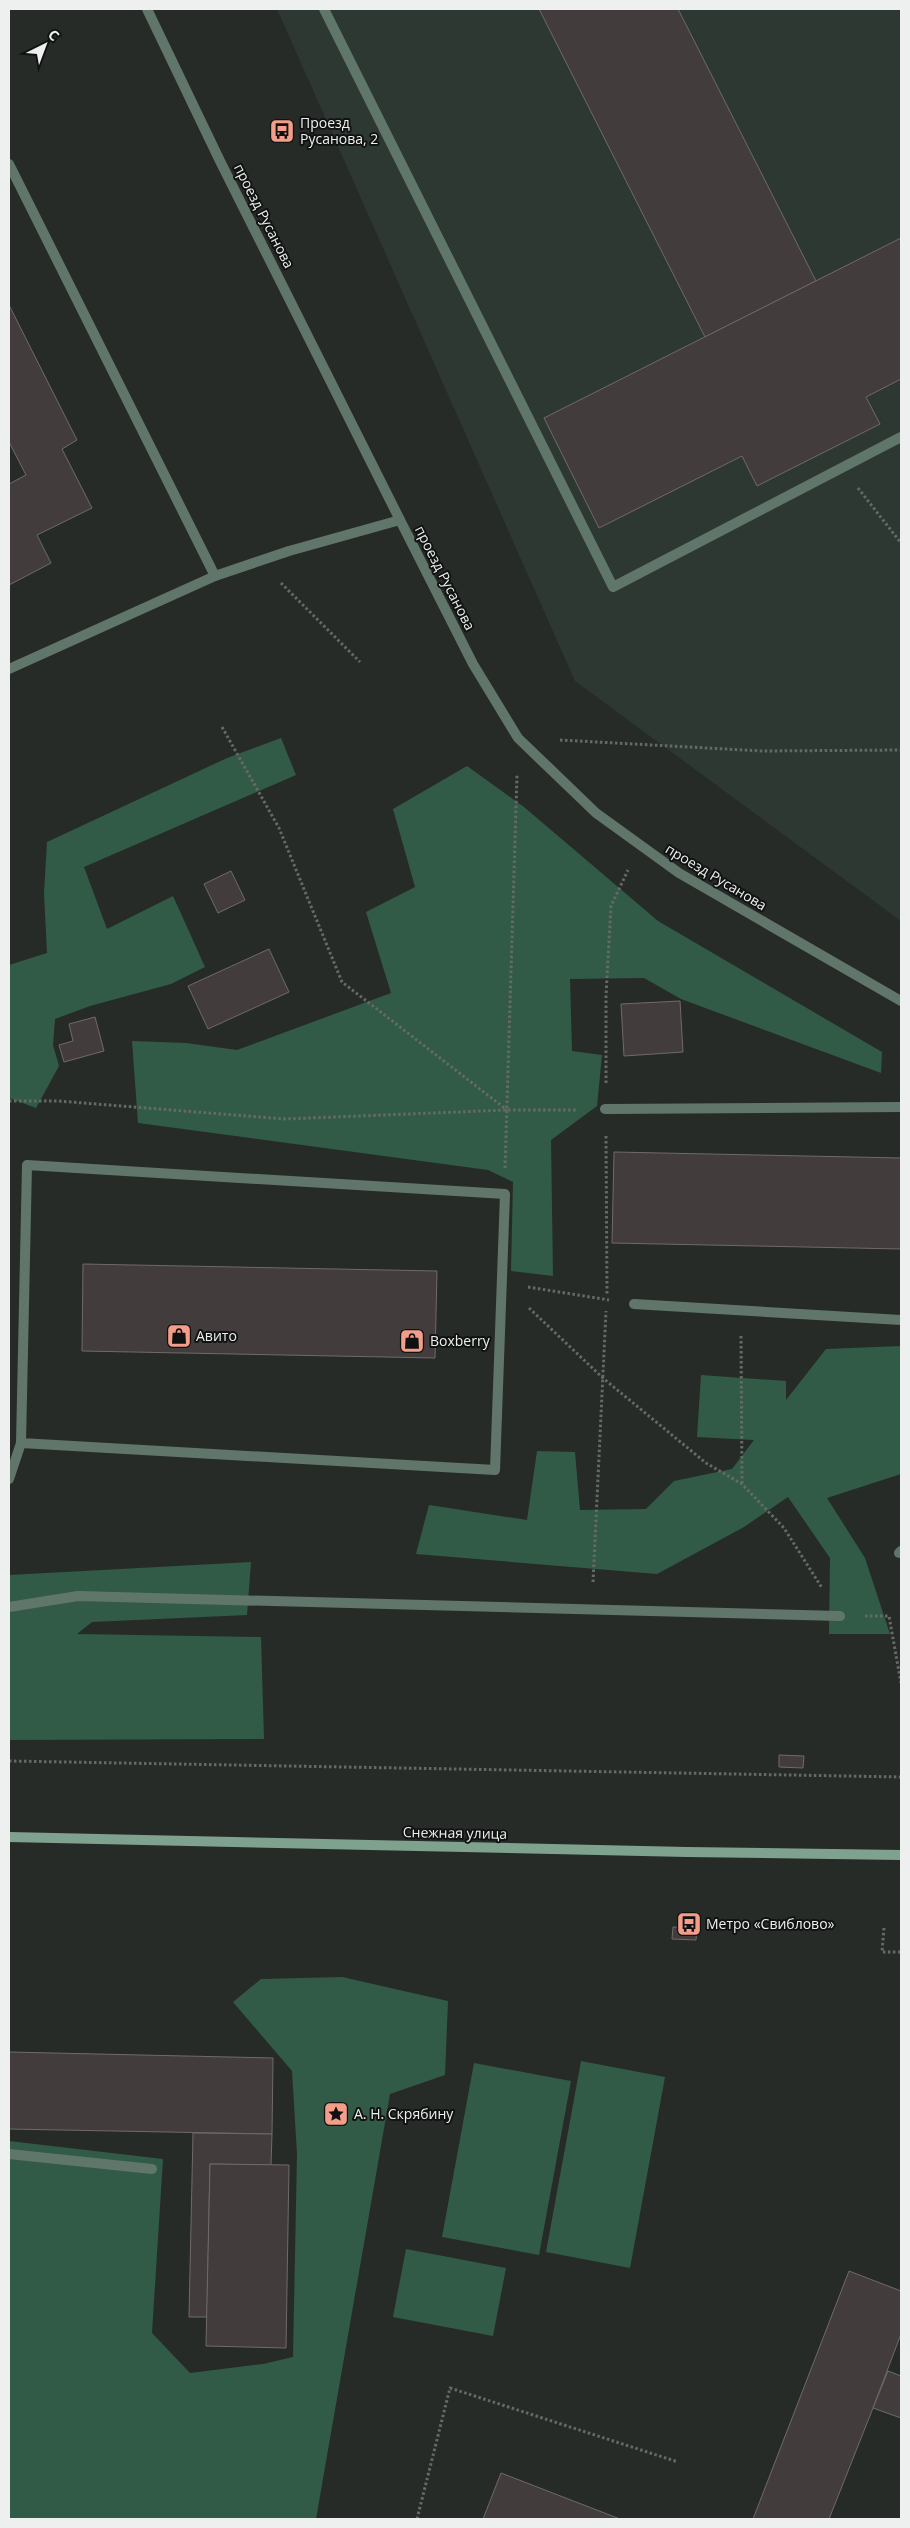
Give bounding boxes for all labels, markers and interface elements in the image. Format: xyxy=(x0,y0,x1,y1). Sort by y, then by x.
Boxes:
north arrow xyxy=(20,20,70,70)
text: С xyxy=(44,25,64,45)
place label: Проезд Русанова, 2 xyxy=(300,113,378,148)
bus stop icon: Проезд Русанова, 2 xyxy=(269,118,295,144)
street label: проезд Русанова xyxy=(230,160,299,271)
street label: проезд Русанова xyxy=(411,522,480,633)
street label: проезд Русанова xyxy=(662,839,770,914)
shop icon: Авито xyxy=(166,1323,192,1349)
place label: Авито xyxy=(196,1326,237,1345)
shop icon: Boxberry xyxy=(399,1328,425,1354)
place label: Boxberry xyxy=(430,1331,491,1350)
street label: Снежная улица xyxy=(403,1822,507,1843)
bus stop icon: Метро «Свиблово» xyxy=(676,1911,702,1937)
place label: Метро «Свиблово» xyxy=(706,1914,835,1933)
place icon: А. Н. Скрябину xyxy=(323,2101,349,2127)
place label: А. Н. Скрябину xyxy=(354,2104,454,2123)

